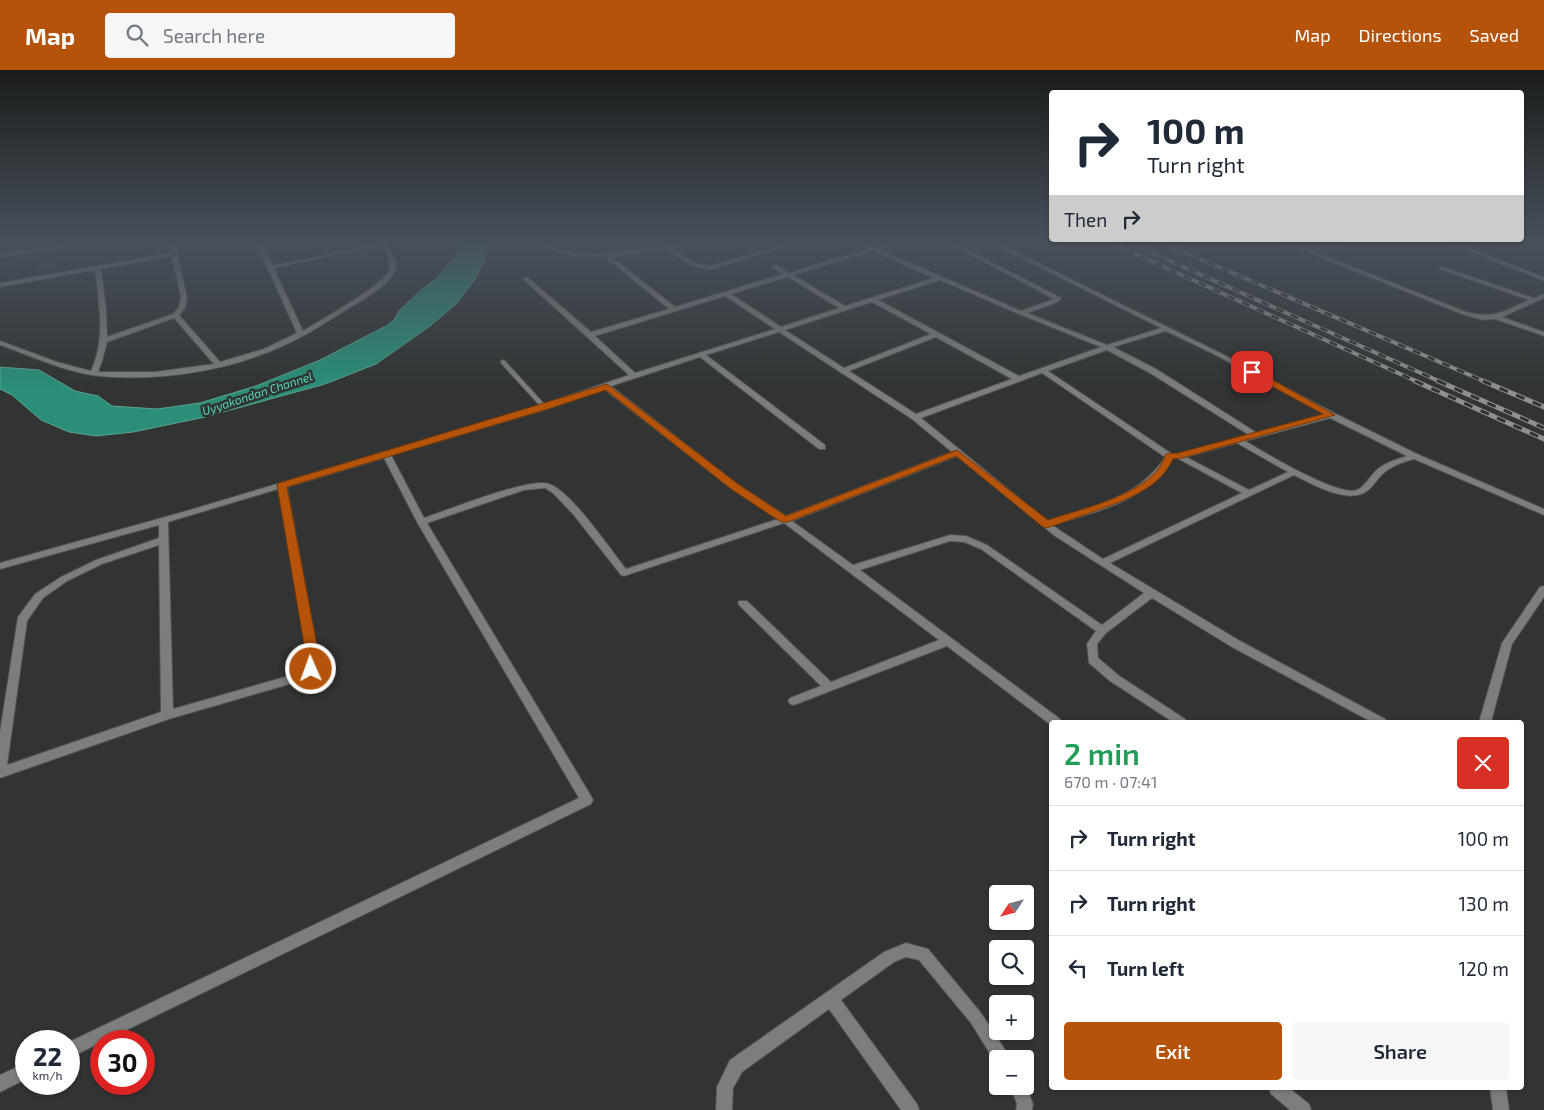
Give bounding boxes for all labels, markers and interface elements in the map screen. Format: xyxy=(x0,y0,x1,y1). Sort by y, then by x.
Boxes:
search box xyxy=(105,13,455,58)
text: Map xyxy=(25,21,75,50)
icon: search xyxy=(123,21,151,49)
text: Search here xyxy=(163,24,265,47)
text: Map xyxy=(1294,24,1331,46)
text: Directions xyxy=(1359,24,1442,46)
text: Saved xyxy=(1470,24,1519,46)
text: 100 m xyxy=(1147,109,1245,151)
icon: right xyxy=(1064,110,1129,175)
text: Turn right xyxy=(1147,151,1245,177)
icon: right xyxy=(1117,205,1145,233)
text: Then xyxy=(1064,208,1107,231)
pin xyxy=(1231,351,1273,393)
icon: arrive xyxy=(1238,358,1266,386)
water label: Uyyakondan Channel xyxy=(200,369,314,418)
position arrow xyxy=(284,642,336,694)
text: 2 min xyxy=(1064,735,1140,771)
button: close xyxy=(1457,737,1509,789)
text: 670 m · 07:41 xyxy=(1064,772,1157,791)
icon: right xyxy=(1064,824,1092,852)
text: Turn right xyxy=(1107,827,1195,850)
text: 100 m xyxy=(1458,827,1509,850)
north arrow xyxy=(989,885,1034,930)
map controls xyxy=(989,885,1034,1095)
icon: right xyxy=(1064,889,1092,917)
text: Turn right xyxy=(1107,892,1195,915)
text: 130 m xyxy=(1459,892,1509,915)
button: search xyxy=(989,940,1034,985)
icon: left xyxy=(1064,954,1092,982)
text: Turn left xyxy=(1107,957,1184,980)
text: 120 m xyxy=(1458,957,1509,980)
button: + xyxy=(989,995,1034,1040)
button: Exit xyxy=(1064,1022,1282,1080)
button: Share xyxy=(1292,1022,1509,1080)
speed limit sign: 30 xyxy=(90,1030,155,1095)
text: 22 xyxy=(33,1041,62,1071)
button: − xyxy=(989,1050,1034,1095)
text: km/h xyxy=(33,1068,62,1082)

